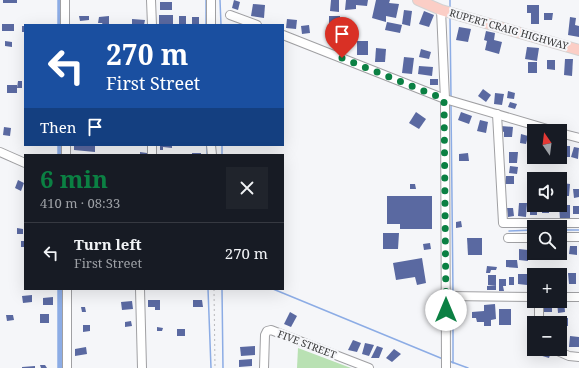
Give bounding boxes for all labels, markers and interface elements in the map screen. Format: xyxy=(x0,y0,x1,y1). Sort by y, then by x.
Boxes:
street label: RUPERT CRAIG HIGHWAY xyxy=(448,5,571,53)
pin xyxy=(325,17,359,58)
icon: arrive xyxy=(331,23,353,45)
text: 270 m xyxy=(106,35,188,73)
icon: left xyxy=(40,40,92,92)
text: First Street xyxy=(106,71,200,95)
icon: arrive xyxy=(84,116,106,138)
text: Then xyxy=(40,117,76,137)
north arrow xyxy=(527,124,567,164)
map controls xyxy=(527,124,567,356)
text: 6 min xyxy=(40,162,108,195)
button: close xyxy=(226,167,268,209)
button: sound xyxy=(527,172,567,212)
text: 410 m · 08:33 xyxy=(40,194,120,212)
button: search xyxy=(527,220,567,260)
text: Turn left xyxy=(74,234,142,254)
icon: left xyxy=(40,242,62,264)
text: 270 m xyxy=(225,243,268,263)
text: First Street xyxy=(74,254,142,272)
button: + xyxy=(527,268,567,308)
position arrow xyxy=(425,289,467,331)
button: − xyxy=(527,316,567,356)
street label: FIVE STREET xyxy=(276,326,338,362)

